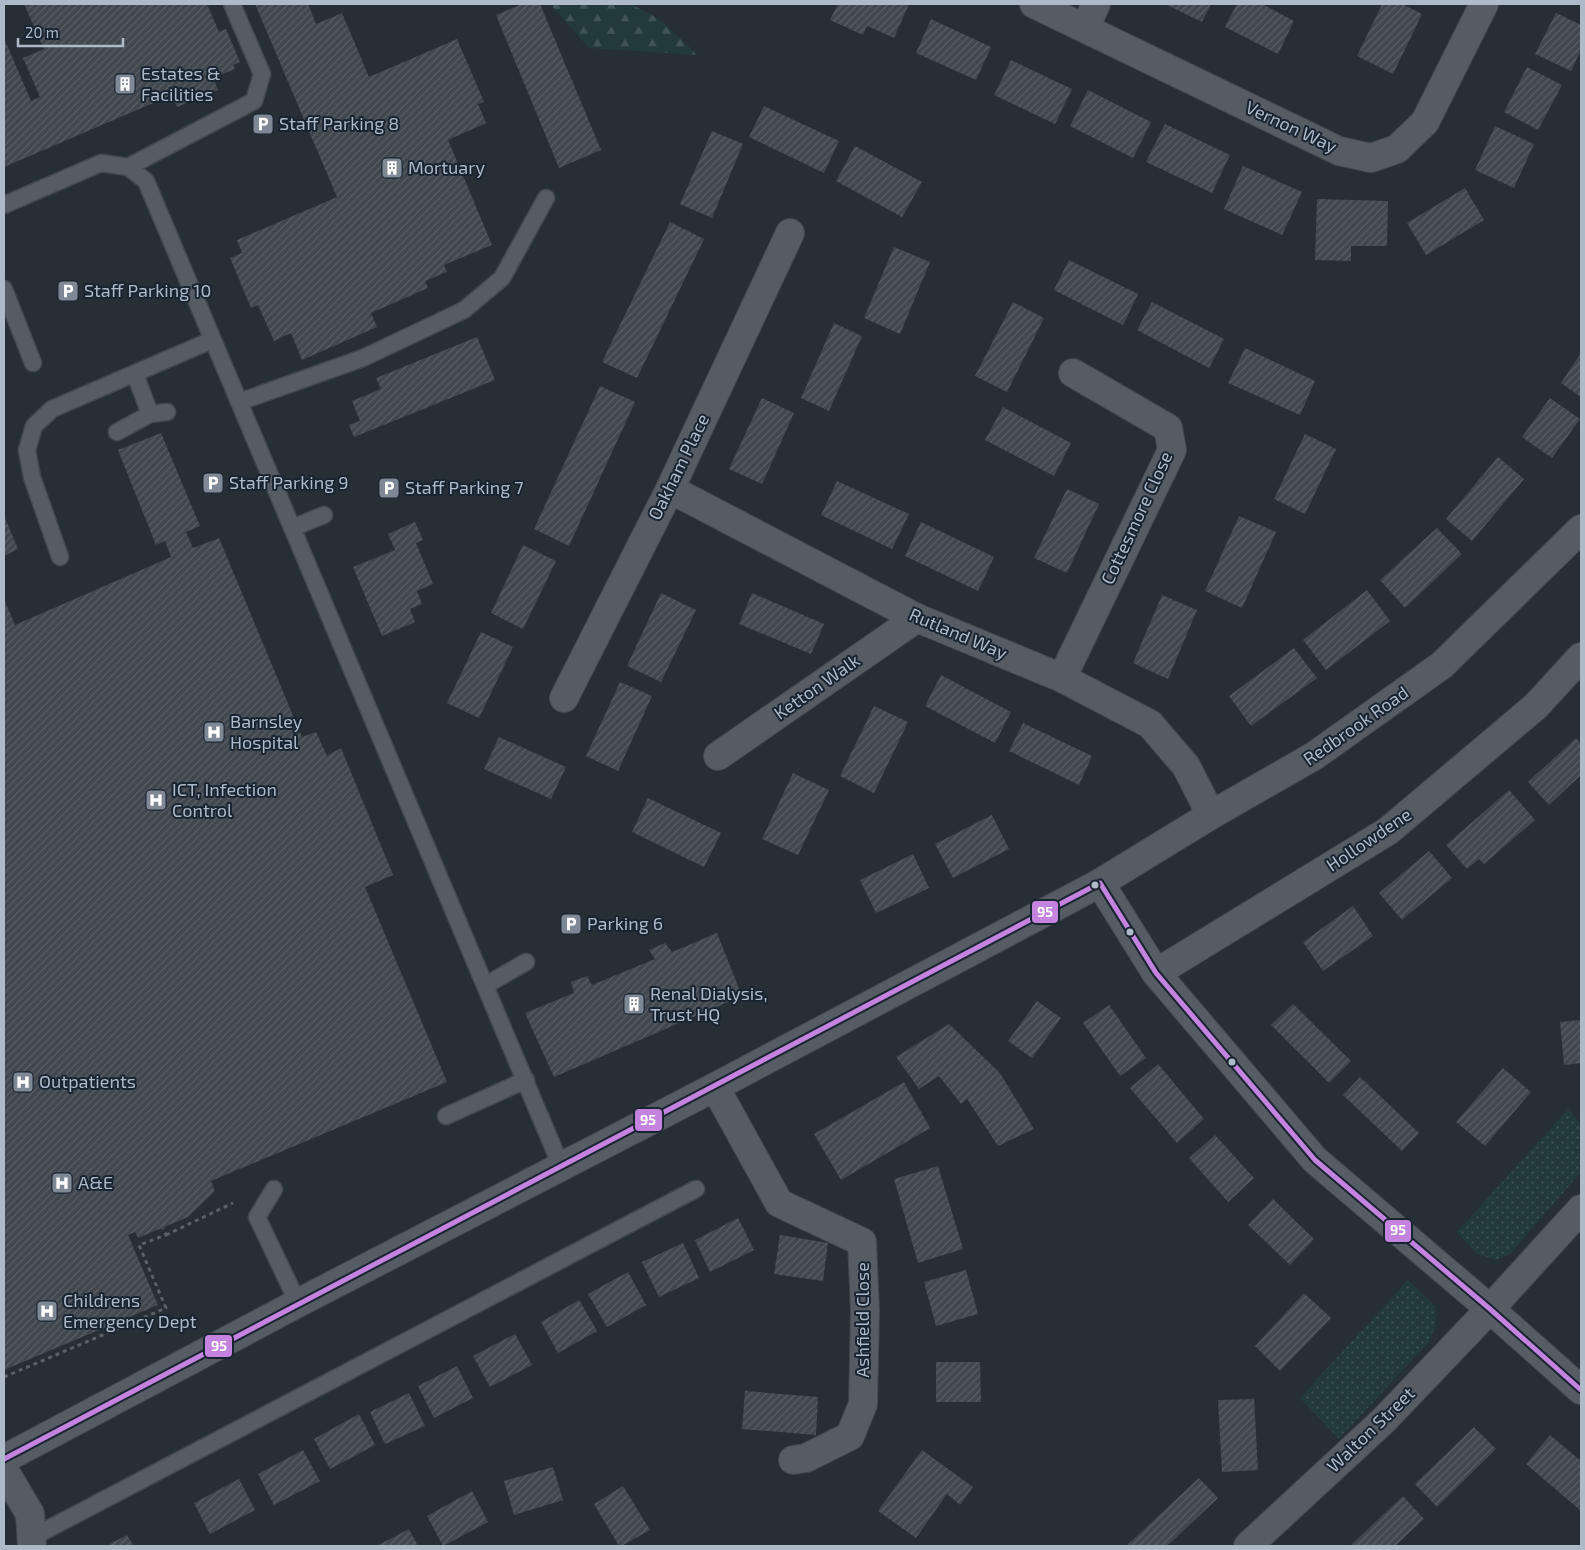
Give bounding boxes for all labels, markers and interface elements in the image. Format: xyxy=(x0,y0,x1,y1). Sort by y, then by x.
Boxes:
scale bar xyxy=(18,15,122,47)
text: 20 m xyxy=(25,23,59,41)
place label: Estates & Facilities xyxy=(141,62,221,105)
building icon: Estates & Facilities xyxy=(113,72,137,96)
street label: Vernon Way xyxy=(1242,95,1341,157)
parking icon: Staff Parking 8 xyxy=(251,112,275,136)
place label: Staff Parking 8 xyxy=(279,112,399,134)
building icon: Mortuary xyxy=(380,156,404,180)
place label: Mortuary xyxy=(408,156,485,178)
parking icon: Staff Parking 10 xyxy=(56,279,80,303)
place label: Staff Parking 10 xyxy=(84,279,211,301)
street label: Oakham Place xyxy=(643,410,713,523)
street label: Cottesmore Close xyxy=(1096,448,1177,588)
parking icon: Staff Parking 9 xyxy=(201,471,225,495)
place label: Staff Parking 9 xyxy=(229,471,349,493)
parking icon: Staff Parking 7 xyxy=(377,476,401,500)
place label: Staff Parking 7 xyxy=(405,476,524,498)
street label: Rutland Way xyxy=(906,603,1011,664)
street label: Ketton Walk xyxy=(769,649,863,724)
street label: Redbrook Road xyxy=(1299,681,1412,770)
place label: Barnsley Hospital xyxy=(230,710,303,753)
hospital icon: Barnsley Hospital xyxy=(202,720,226,744)
place label: ICT, Infection Control xyxy=(172,778,277,821)
hospital icon: ICT, Infection Control xyxy=(144,788,168,812)
street label: Hollowdene xyxy=(1322,803,1415,876)
unlabelled marker xyxy=(1090,880,1100,890)
line badge: 95 xyxy=(1031,900,1059,924)
text: 95 xyxy=(1037,903,1053,920)
parking icon: Parking 6 xyxy=(559,912,583,936)
place label: Parking 6 xyxy=(587,912,663,934)
unlabelled marker xyxy=(1125,927,1135,937)
place label: Renal Dialysis, Trust HQ xyxy=(650,982,768,1025)
building icon: Renal Dialysis, Trust HQ xyxy=(622,992,646,1016)
unlabelled marker xyxy=(1227,1057,1237,1067)
hospital icon: Outpatients xyxy=(11,1070,35,1094)
place label: Outpatients xyxy=(39,1070,136,1092)
line badge: 95 xyxy=(634,1108,663,1132)
text: 95 xyxy=(640,1111,656,1128)
hospital icon: A&E xyxy=(50,1171,74,1195)
place label: A&E xyxy=(78,1171,113,1193)
line badge: 95 xyxy=(1384,1219,1412,1243)
text: 95 xyxy=(1390,1221,1406,1238)
street label: Ashfield Close xyxy=(851,1262,873,1378)
place label: Childrens Emergency Dept xyxy=(63,1289,197,1332)
hospital icon: Childrens Emergency Dept xyxy=(35,1299,59,1323)
line badge: 95 xyxy=(204,1334,233,1358)
text: 95 xyxy=(211,1337,227,1354)
street label: Walton Street xyxy=(1322,1382,1419,1477)

